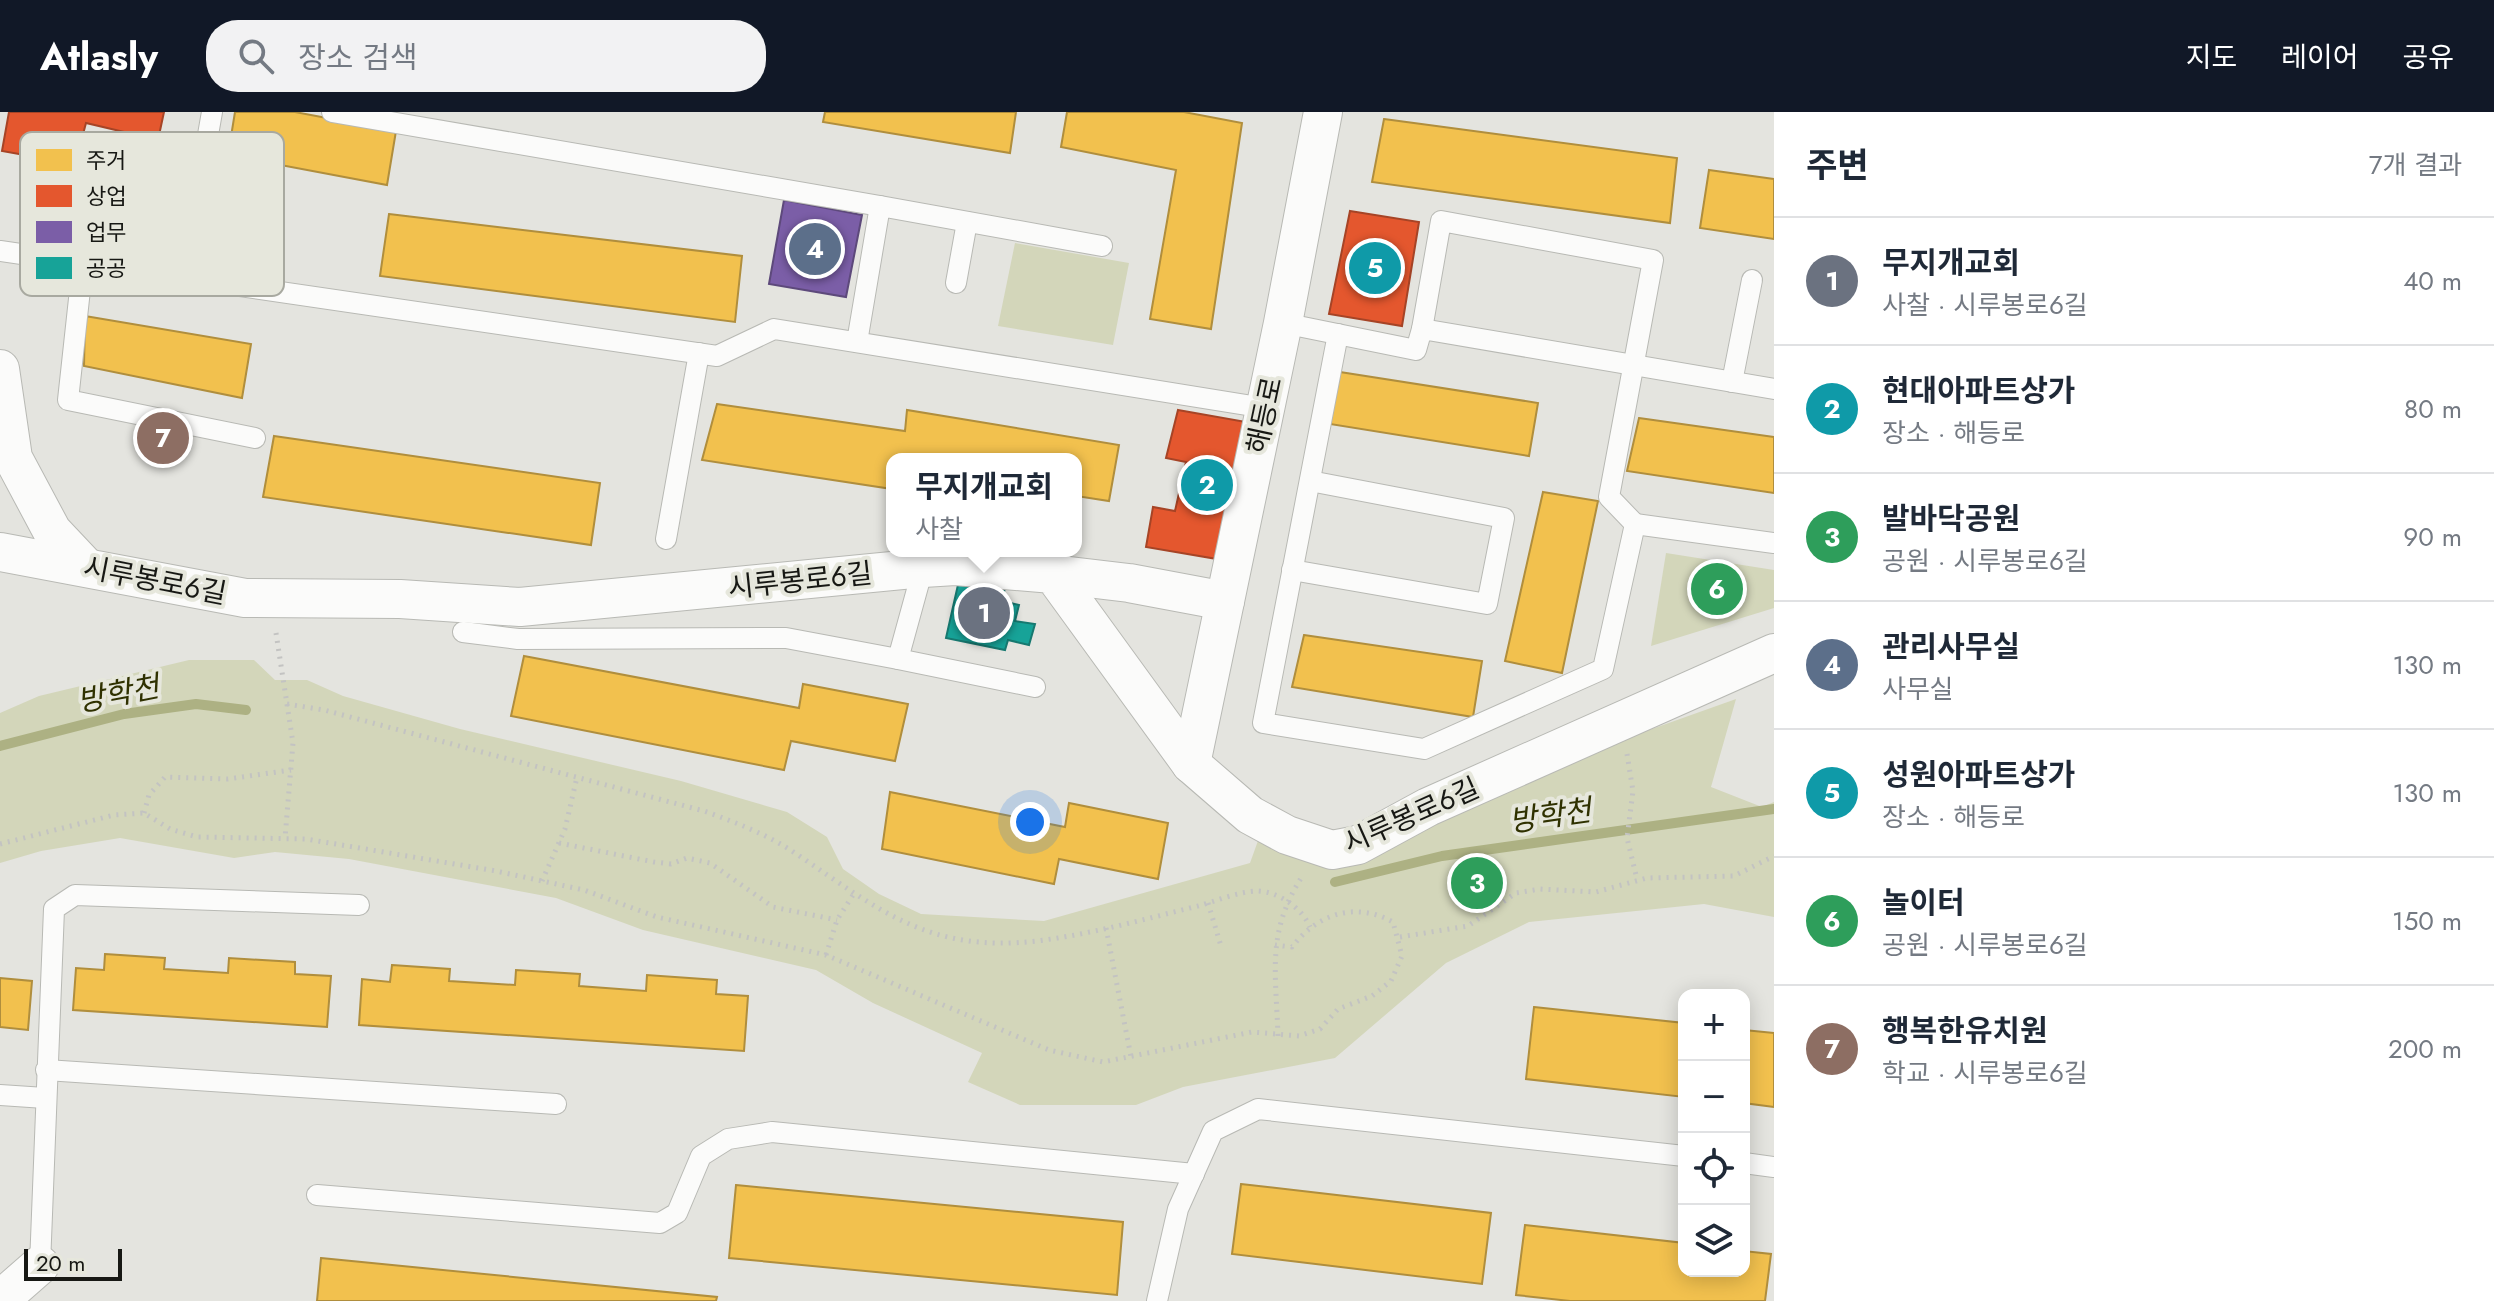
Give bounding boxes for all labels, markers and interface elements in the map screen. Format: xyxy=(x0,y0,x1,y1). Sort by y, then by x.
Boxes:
search box xyxy=(206,20,766,92)
text: Atlasly xyxy=(40,29,158,84)
icon: search xyxy=(234,34,278,78)
text: 장소 검색 xyxy=(298,36,418,79)
text: 지도 xyxy=(2186,37,2237,78)
text: 레이어 xyxy=(2281,37,2358,78)
text: 공유 xyxy=(2402,37,2454,78)
legend xyxy=(20,132,284,296)
text: 주변 xyxy=(1806,141,1869,190)
text: 주거 xyxy=(86,144,126,176)
text: 7개 결과 xyxy=(2369,146,2462,184)
text: 상업 xyxy=(86,180,126,212)
text: 업무 xyxy=(86,216,126,248)
pin: 4 xyxy=(789,219,841,279)
pin: 5 xyxy=(1349,238,1401,298)
text: 무지개교회 xyxy=(1882,241,2020,284)
text: 공공 xyxy=(86,252,126,284)
text: 1 xyxy=(1825,262,1839,300)
text: 40 m xyxy=(2403,262,2462,300)
text: 사찰 · 시루봉로6길 xyxy=(1882,286,2088,324)
text: 현대아파트상가 xyxy=(1882,369,2075,412)
street label: 해등로 xyxy=(1236,373,1293,457)
text: 2 xyxy=(1823,390,1841,428)
text: 80 m xyxy=(2404,390,2462,428)
pin: 7 xyxy=(137,408,189,468)
text: 장소 · 해등로 xyxy=(1882,414,2025,452)
popup xyxy=(886,453,1082,557)
pin: 2 xyxy=(1181,455,1233,515)
text: 무지개교회 xyxy=(915,465,1053,508)
text: 발바닥공원 xyxy=(1882,497,2020,540)
text: 사찰 xyxy=(915,510,963,548)
text: 3 xyxy=(1824,518,1840,556)
text: 90 m xyxy=(2403,518,2462,556)
text: 공원 · 시루봉로6길 xyxy=(1882,542,2088,580)
street label: 시루봉로6길 xyxy=(80,547,230,614)
street label: 시루봉로6길 xyxy=(726,553,874,608)
pin: 6 xyxy=(1691,559,1743,619)
pin: 1 xyxy=(958,583,1010,643)
text: 관리사무실 xyxy=(1882,625,2020,668)
text: 4 xyxy=(1823,646,1841,684)
text: 130 m xyxy=(2392,646,2462,684)
water label: 방학천 xyxy=(73,664,166,723)
text: 사무실 xyxy=(1882,670,1954,708)
text: 성원아파트상가 xyxy=(1882,753,2075,796)
street label: 시루봉로6길 xyxy=(1337,767,1486,864)
text: 5 xyxy=(1824,774,1840,812)
text: 130 m xyxy=(2392,774,2462,812)
water label: 방학천 xyxy=(1506,788,1597,843)
text: 장소 · 해등로 xyxy=(1882,798,2025,836)
your location xyxy=(1010,802,1050,842)
pin: 3 xyxy=(1451,853,1503,913)
text: 놀이터 xyxy=(1882,881,1965,924)
text: 6 xyxy=(1823,902,1841,940)
text: 150 m xyxy=(2392,902,2462,940)
text: 공원 · 시루봉로6길 xyxy=(1882,926,2088,964)
map controls xyxy=(1678,989,1750,1277)
button: + xyxy=(1678,989,1750,1061)
text: 행복한유치원 xyxy=(1882,1009,2048,1052)
text: 7 xyxy=(1824,1030,1840,1068)
text: 200 m xyxy=(2388,1030,2462,1068)
text: 학교 · 시루봉로6길 xyxy=(1882,1054,2088,1092)
button: − xyxy=(1678,1061,1750,1133)
button: locate xyxy=(1678,1133,1750,1205)
button: layers xyxy=(1678,1205,1750,1277)
scale bar xyxy=(24,1245,122,1281)
text: 20 m xyxy=(36,1247,85,1279)

